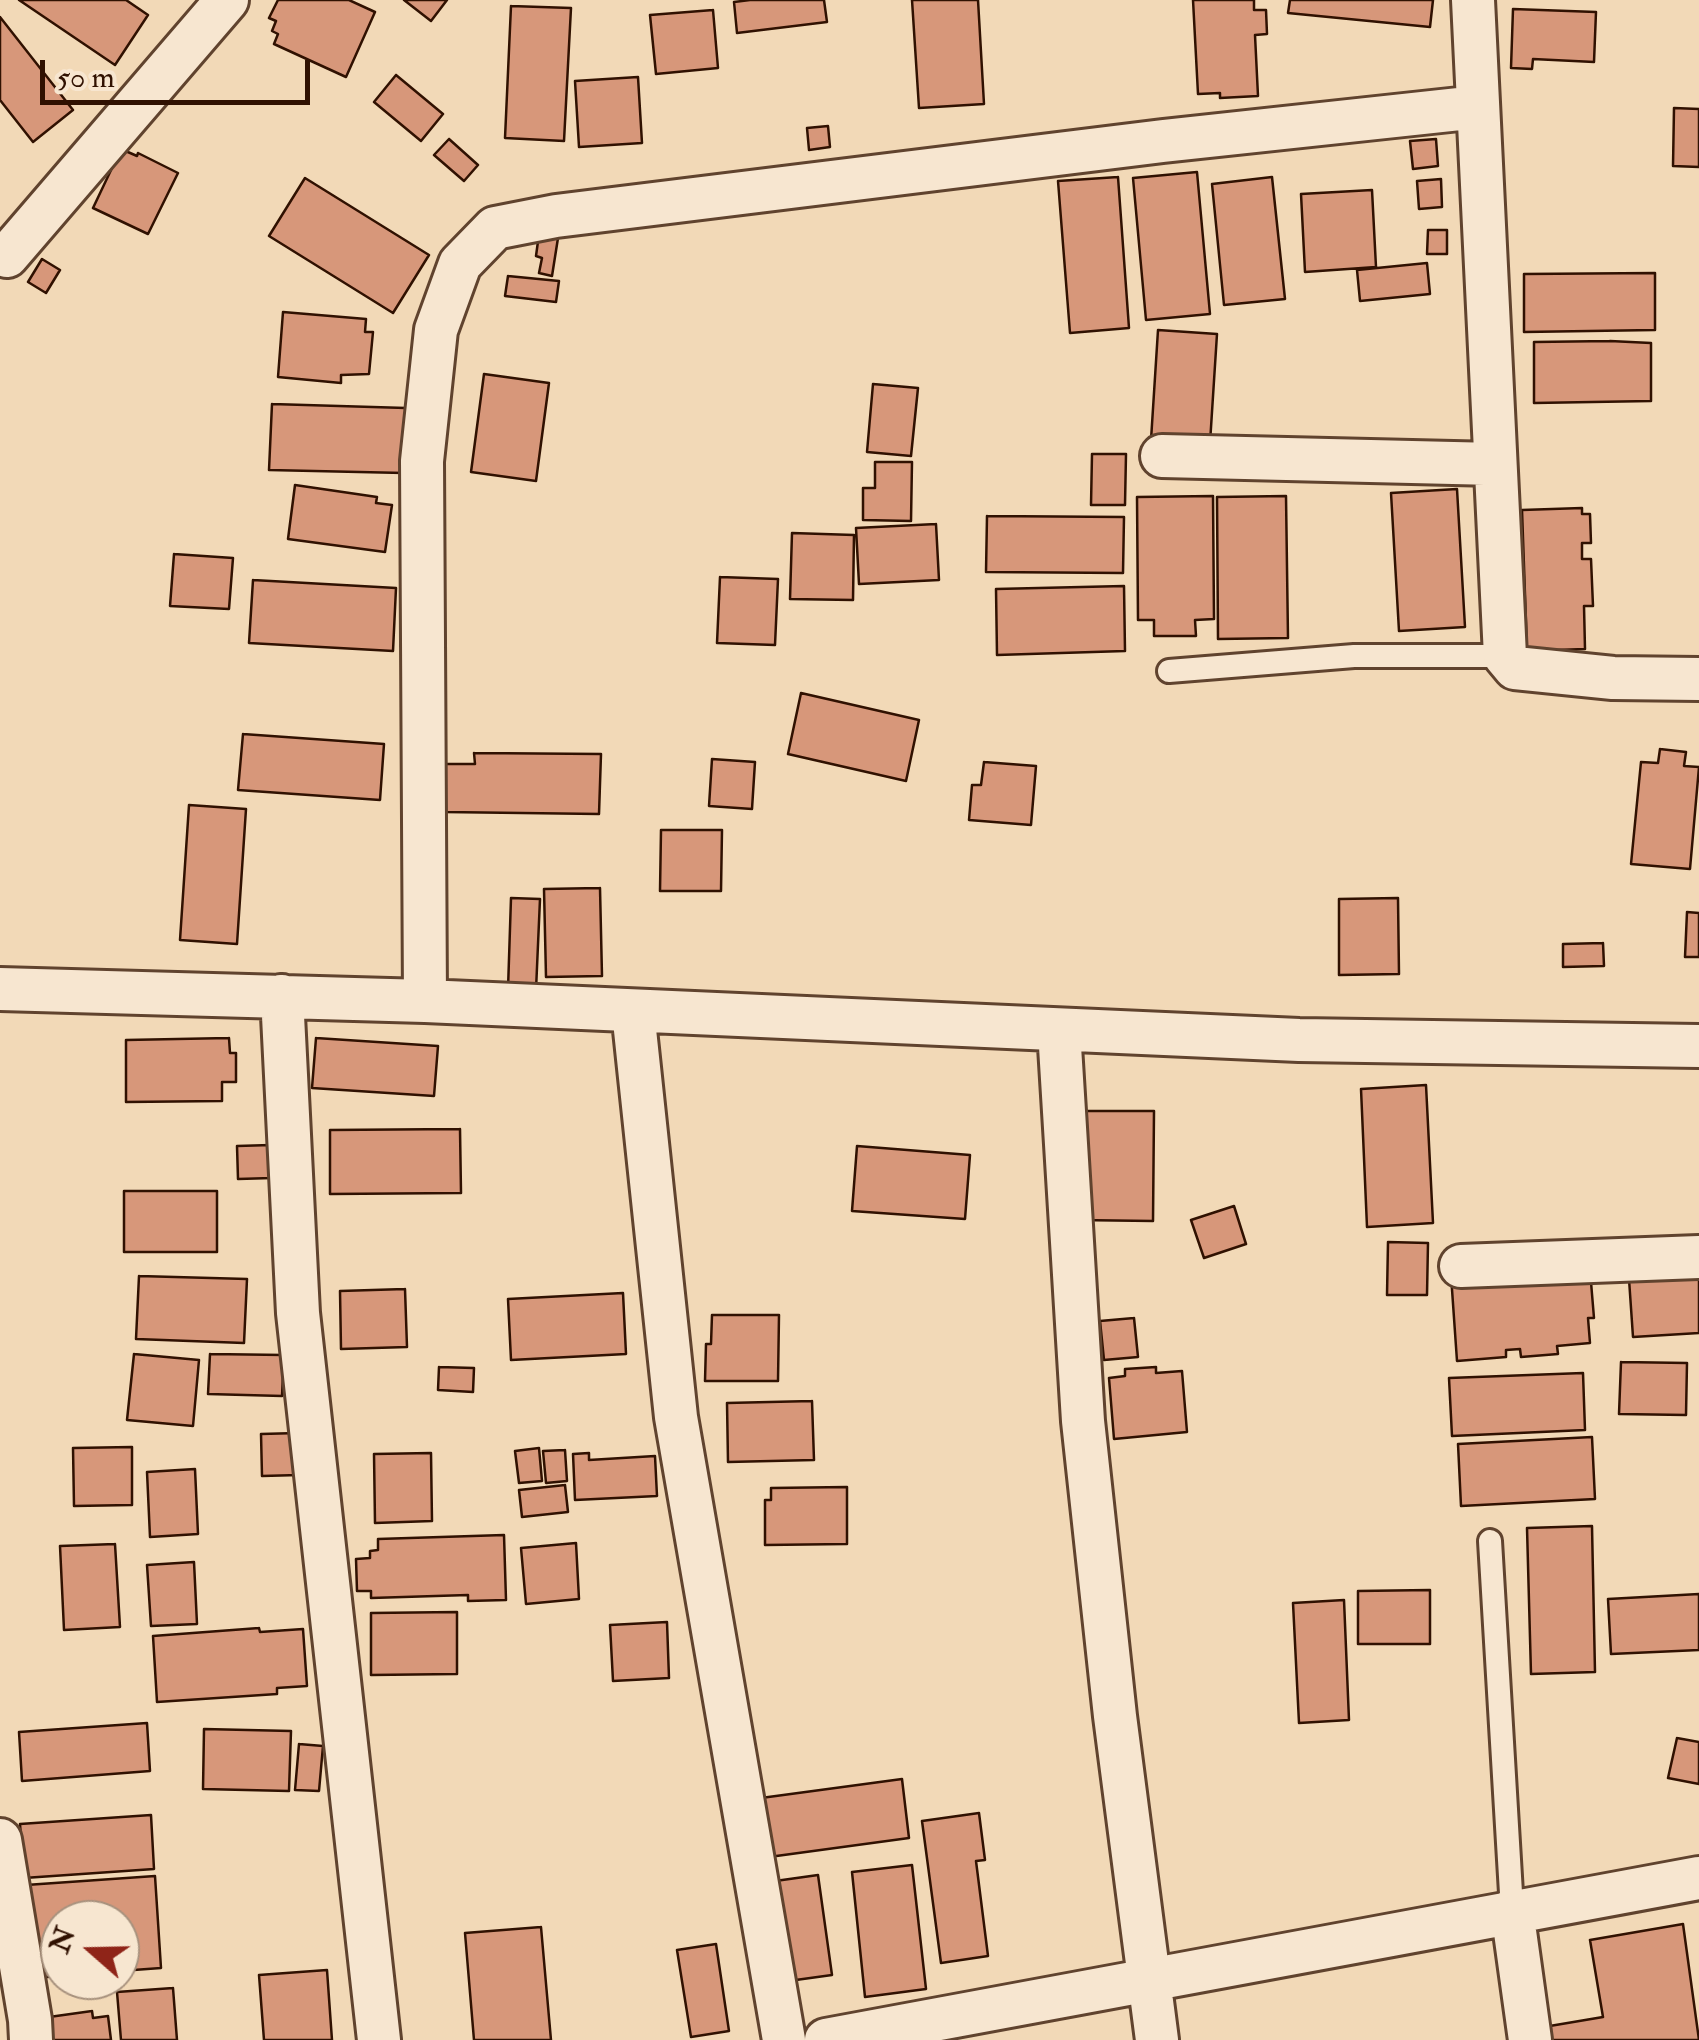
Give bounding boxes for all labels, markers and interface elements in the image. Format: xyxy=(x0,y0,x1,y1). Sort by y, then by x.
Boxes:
scale bar xyxy=(45,40,315,102)
text: 50 m xyxy=(57,59,115,96)
north arrow xyxy=(40,1900,140,2000)
text: N xyxy=(42,1922,84,1958)

